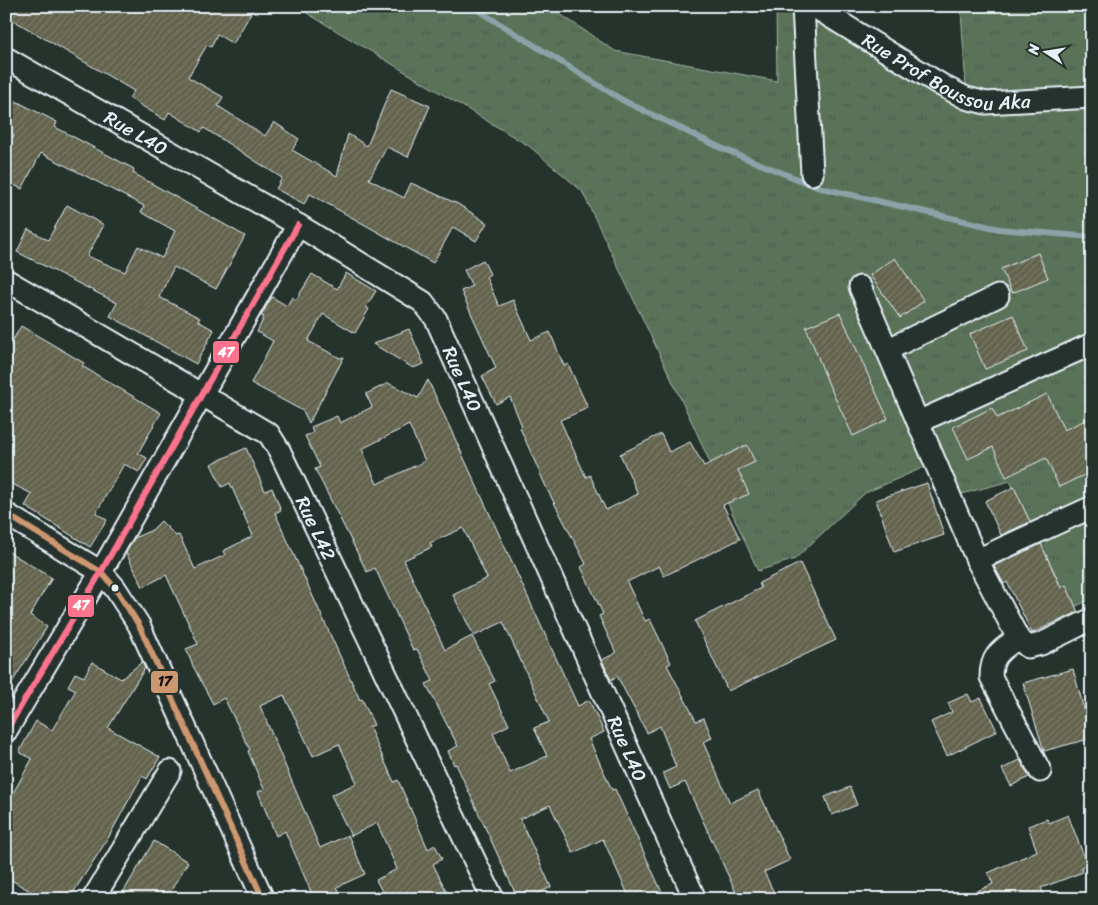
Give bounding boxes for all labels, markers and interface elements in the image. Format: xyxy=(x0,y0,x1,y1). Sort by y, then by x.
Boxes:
street label: Rue Prof Boussou Aka xyxy=(856,24,1032,120)
north arrow xyxy=(1020,28,1070,78)
text: N xyxy=(1020,42,1047,58)
street label: Rue L40 xyxy=(98,101,174,164)
line badge: 47 xyxy=(212,340,240,364)
text: 47 xyxy=(217,340,235,365)
street label: Rue L40 xyxy=(433,341,491,417)
street label: Rue L42 xyxy=(286,490,345,566)
unlabelled marker xyxy=(110,583,120,593)
text: 47 xyxy=(72,593,90,618)
line badge: 47 xyxy=(67,594,95,618)
text: 17 xyxy=(158,669,173,694)
line badge: 17 xyxy=(150,670,179,694)
street label: Rue L40 xyxy=(598,710,657,787)

